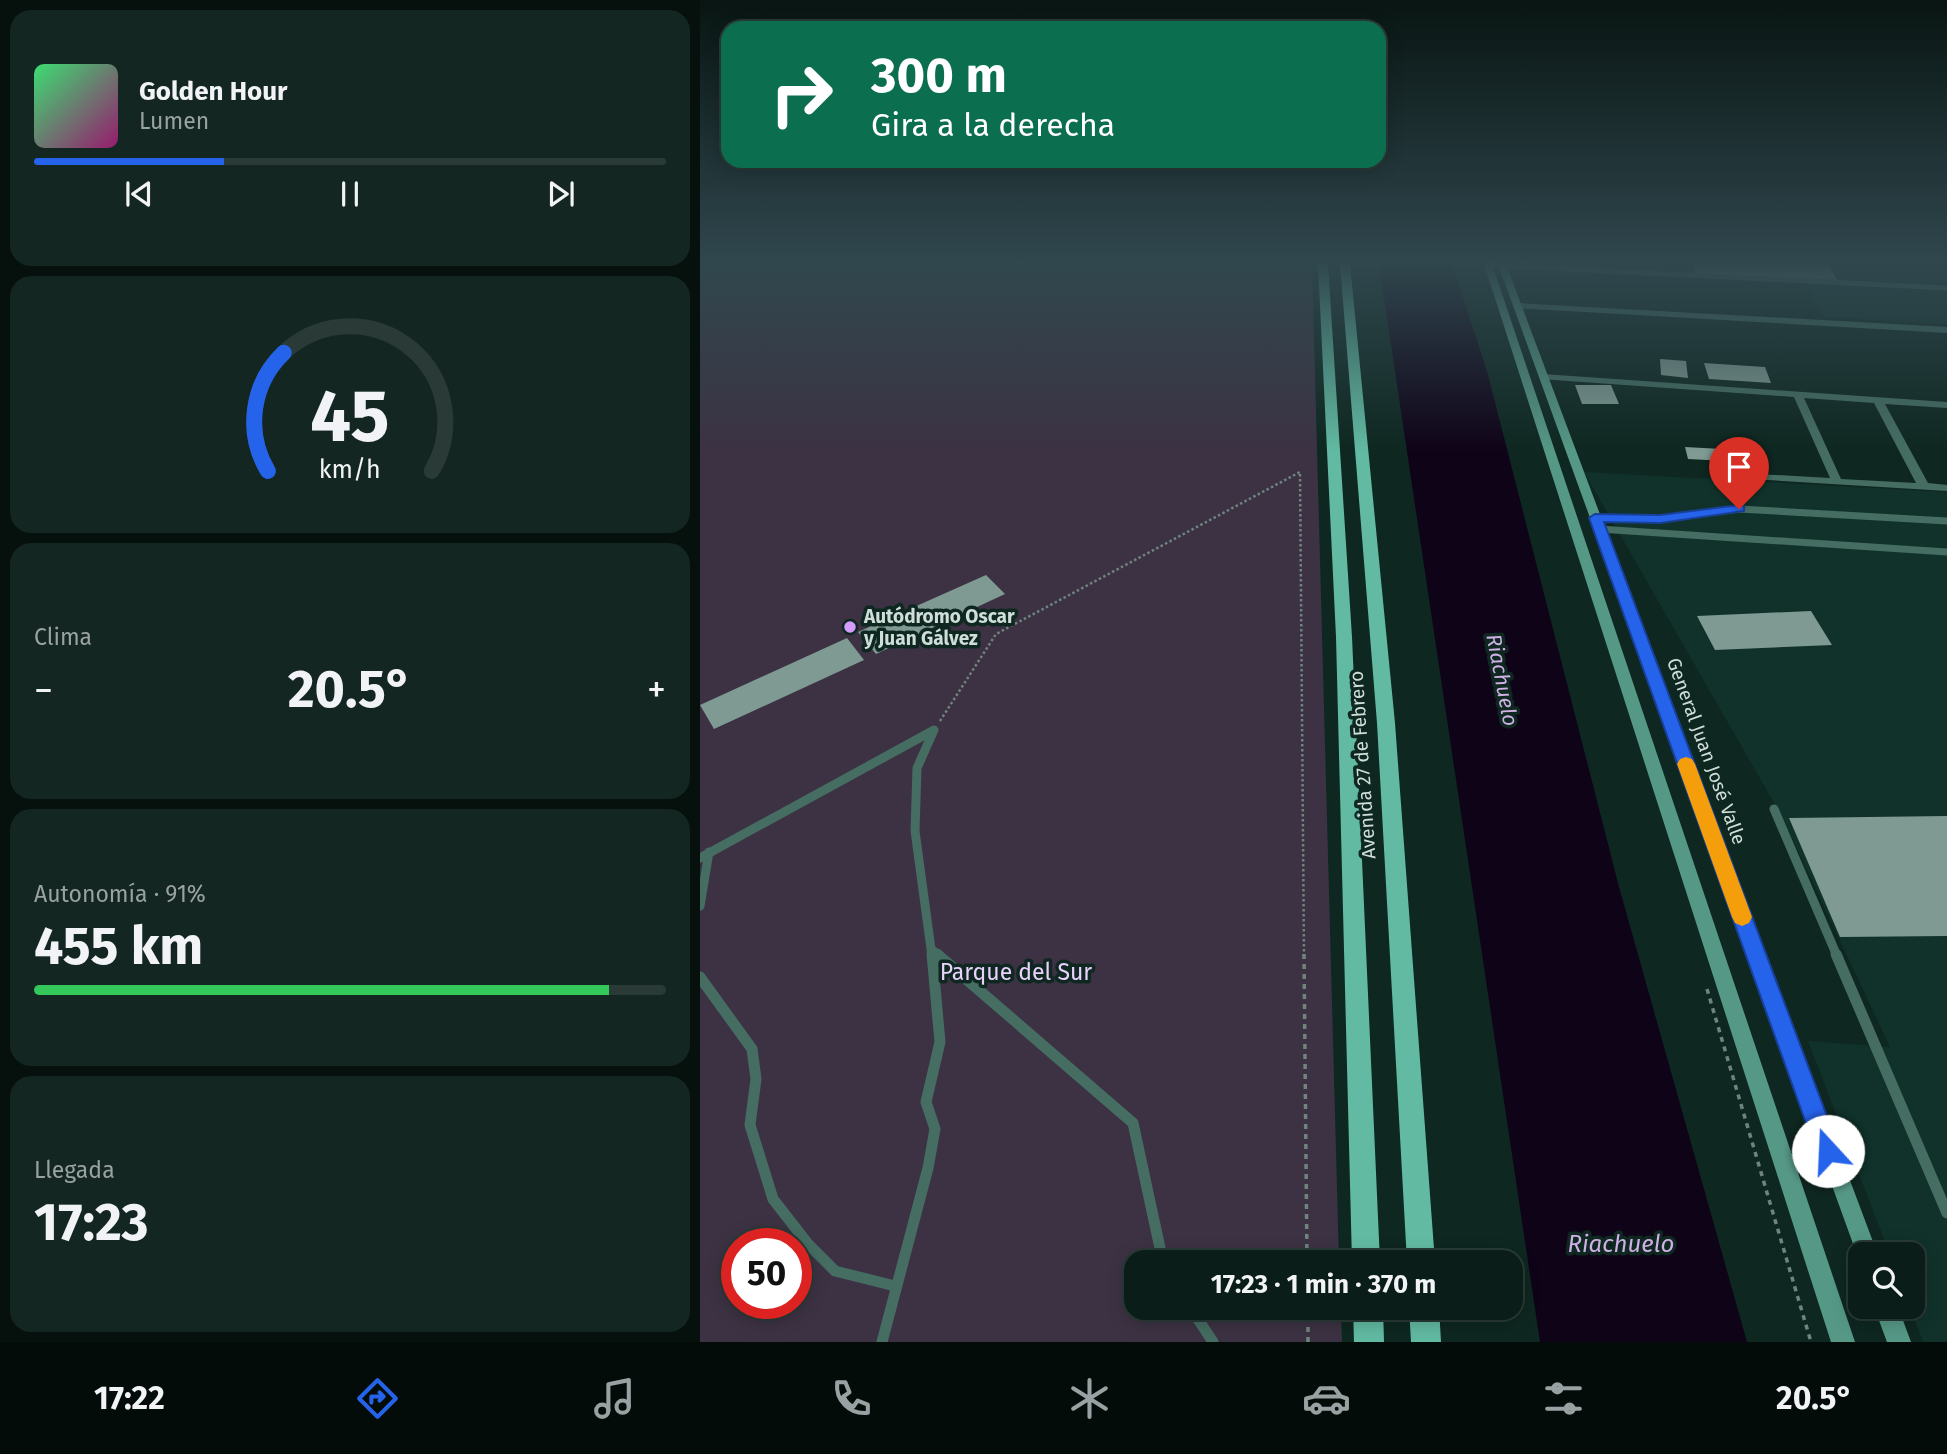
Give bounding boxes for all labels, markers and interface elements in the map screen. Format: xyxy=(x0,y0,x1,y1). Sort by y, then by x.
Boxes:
text: 300 m xyxy=(871,46,1007,105)
icon: right xyxy=(756,49,847,140)
text: Golden Hour xyxy=(139,76,287,107)
text: Gira a la derecha xyxy=(871,106,1115,144)
text: Lumen xyxy=(139,107,209,135)
icon: previous xyxy=(120,175,158,213)
icon: pause xyxy=(331,175,369,213)
icon: next xyxy=(542,175,580,213)
text: 45 xyxy=(310,373,390,460)
pin xyxy=(1709,437,1769,509)
icon: arrive xyxy=(1720,448,1758,486)
text: km/h xyxy=(319,454,381,484)
place label: Autódromo Oscar y Juan Gálvez xyxy=(863,605,1015,650)
marker: Autódromo Oscar y Juan Gálvez xyxy=(842,619,858,635)
text: Clima xyxy=(34,623,92,651)
water label: Riachuelo xyxy=(1480,632,1524,728)
street label: General Juan José Valle xyxy=(1662,655,1751,848)
text: 20.5° xyxy=(288,658,412,721)
text: − xyxy=(34,667,53,713)
text: + xyxy=(647,667,666,713)
street label: Avenida 27 de Febrero xyxy=(1344,670,1381,860)
text: Autonomía · 91% xyxy=(34,880,206,908)
text: 455 km xyxy=(34,915,203,978)
park label: Parque del Sur xyxy=(940,958,1092,986)
position arrow xyxy=(1791,1114,1865,1188)
text: Llegada xyxy=(34,1156,115,1184)
text: 17:23 xyxy=(34,1191,149,1254)
speed limit sign: 50 xyxy=(721,1228,812,1319)
water label: Riachuelo xyxy=(1568,1230,1674,1258)
map controls xyxy=(1848,1242,1925,1319)
button: search xyxy=(1848,1242,1925,1319)
text: 17:23 · 1 min · 370 m xyxy=(1211,1269,1436,1300)
icon: directions xyxy=(353,1374,402,1423)
icon: music xyxy=(590,1374,639,1423)
icon: phone xyxy=(827,1374,876,1423)
icon: climate xyxy=(1065,1374,1114,1423)
icon: car xyxy=(1302,1374,1351,1423)
icon: filters xyxy=(1539,1374,1588,1423)
text: 17:22 xyxy=(94,1379,165,1417)
text: 20.5° xyxy=(1776,1379,1853,1417)

